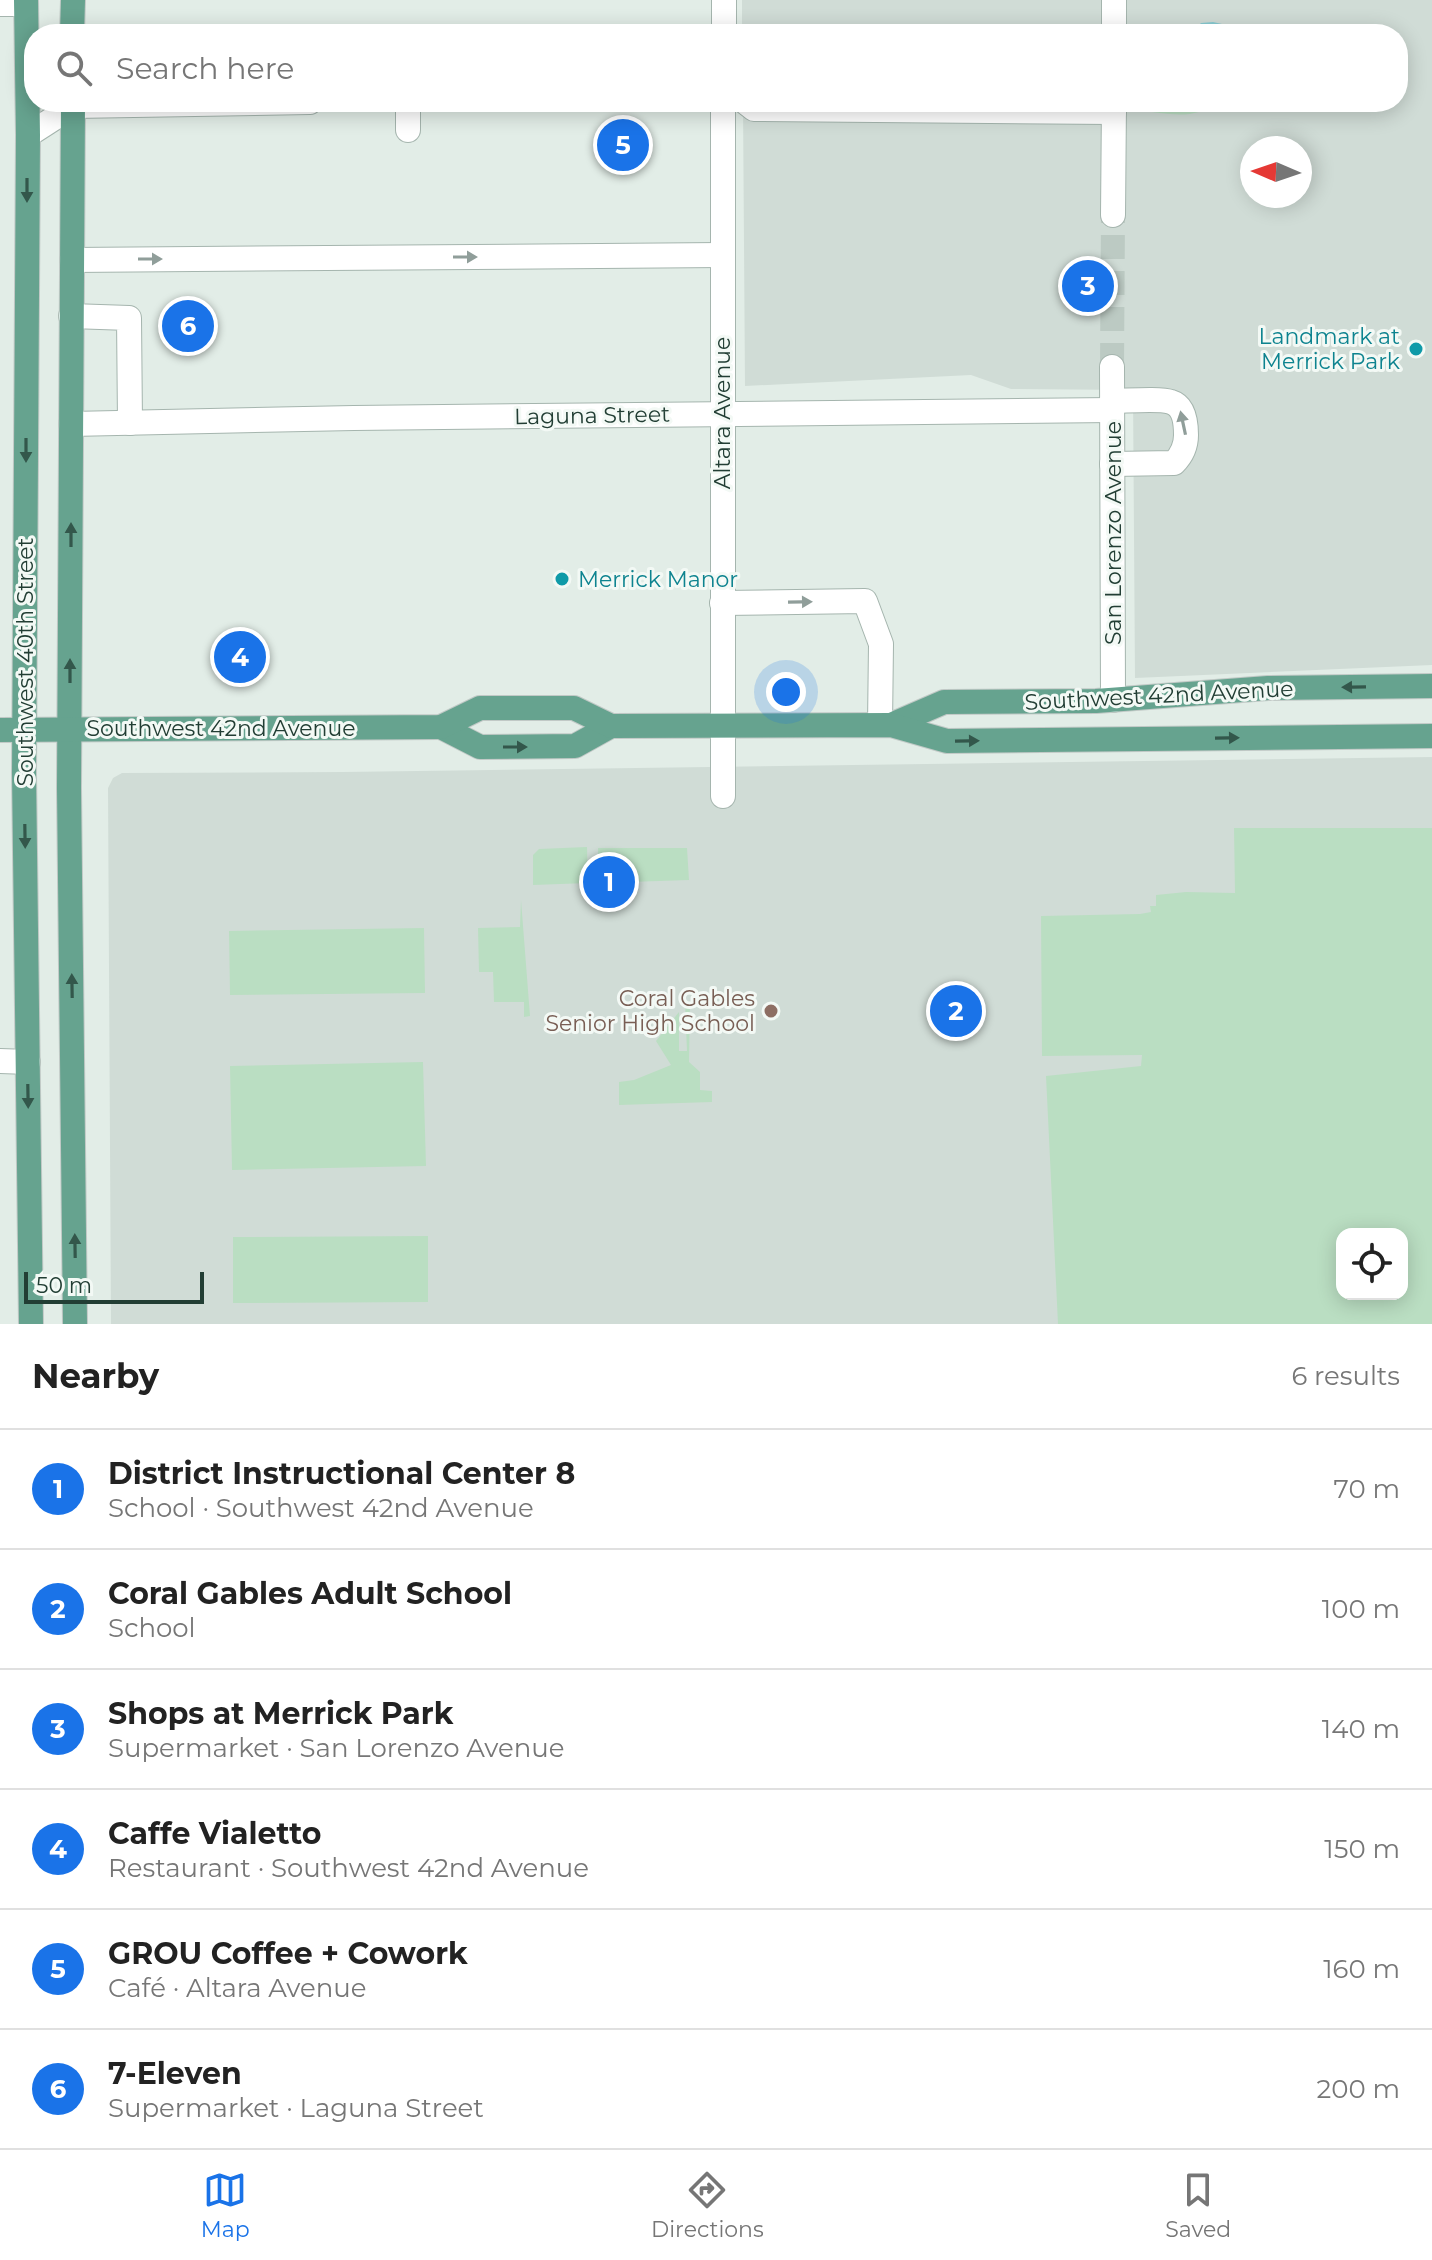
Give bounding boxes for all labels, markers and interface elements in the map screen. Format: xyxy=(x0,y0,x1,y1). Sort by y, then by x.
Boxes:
search box xyxy=(24,24,1408,112)
icon: search xyxy=(52,46,96,90)
text: Search here xyxy=(116,50,294,87)
pin: 5 xyxy=(597,115,649,175)
north arrow xyxy=(1240,136,1312,208)
one-way arrow xyxy=(21,178,33,203)
one-way arrow xyxy=(453,251,478,263)
one-way arrow xyxy=(138,253,163,265)
pin: 3 xyxy=(1062,256,1114,316)
pin: 6 xyxy=(162,296,214,356)
place label: Landmark at Merrick Park xyxy=(1258,323,1401,375)
street label: Altara Avenue xyxy=(709,337,736,489)
marker: Landmark at Merrick Park xyxy=(1407,340,1425,358)
street label: Laguna Street xyxy=(514,401,670,430)
one-way arrow xyxy=(1176,410,1189,435)
street label: San Lorenzo Avenue xyxy=(1100,421,1127,645)
one-way arrow xyxy=(20,438,32,463)
one-way arrow xyxy=(65,522,77,547)
street label: Southwest 40th Street xyxy=(12,538,39,786)
place label: Merrick Manor xyxy=(578,566,738,593)
marker: Merrick Manor xyxy=(553,570,571,588)
one-way arrow xyxy=(788,596,813,608)
pin: 4 xyxy=(214,627,266,687)
one-way arrow xyxy=(64,658,76,683)
your location xyxy=(766,672,806,712)
street label: Southwest 42nd Avenue xyxy=(1024,675,1294,716)
one-way arrow xyxy=(1341,681,1366,693)
street label: Southwest 42nd Avenue xyxy=(87,715,356,742)
one-way arrow xyxy=(1215,732,1240,744)
one-way arrow xyxy=(955,734,980,747)
one-way arrow xyxy=(503,740,528,753)
one-way arrow xyxy=(19,824,31,849)
pin: 1 xyxy=(583,852,635,912)
one-way arrow xyxy=(66,973,78,998)
pin: 2 xyxy=(930,981,982,1041)
place label: Coral Gables Senior High School xyxy=(545,985,755,1037)
marker: Coral Gables Senior High School xyxy=(762,1002,780,1020)
one-way arrow xyxy=(22,1084,35,1109)
map controls xyxy=(1336,1228,1408,1300)
button: locate xyxy=(1336,1228,1408,1300)
one-way arrow xyxy=(69,1233,81,1258)
scale bar xyxy=(24,1268,204,1304)
text: 50 m xyxy=(36,1272,92,1299)
text: Nearby xyxy=(32,1355,159,1397)
text: 6 results xyxy=(1291,1360,1400,1392)
text: District Instructional Center 8 xyxy=(108,1455,575,1492)
text: 1 xyxy=(53,1473,63,1505)
text: 70 m xyxy=(1334,1473,1400,1505)
text: School · Southwest 42nd Avenue xyxy=(108,1492,534,1524)
text: Coral Gables Adult School xyxy=(108,1575,512,1612)
text: 2 xyxy=(50,1593,66,1625)
text: 100 m xyxy=(1322,1593,1400,1625)
text: School xyxy=(108,1612,196,1644)
text: Shops at Merrick Park xyxy=(108,1695,453,1732)
text: 3 xyxy=(50,1713,66,1745)
text: 140 m xyxy=(1322,1713,1400,1745)
text: Supermarket · San Lorenzo Avenue xyxy=(108,1732,564,1764)
text: Caffe Vialetto xyxy=(108,1815,321,1852)
text: 4 xyxy=(49,1833,67,1865)
text: 150 m xyxy=(1324,1833,1400,1865)
text: Restaurant · Southwest 42nd Avenue xyxy=(108,1852,589,1884)
text: GROU Coffee + Cowork xyxy=(108,1935,468,1972)
text: 5 xyxy=(50,1953,66,1985)
text: 160 m xyxy=(1323,1953,1400,1985)
text: Café · Altara Avenue xyxy=(108,1972,366,2004)
text: 7-Eleven xyxy=(108,2055,242,2092)
text: 6 xyxy=(50,2073,66,2105)
text: 200 m xyxy=(1316,2073,1400,2105)
text: Supermarket · Laguna Street xyxy=(108,2092,484,2124)
tab: Map xyxy=(201,2168,250,2243)
tab: Directions xyxy=(651,2168,764,2243)
tab: Saved xyxy=(1165,2168,1231,2243)

